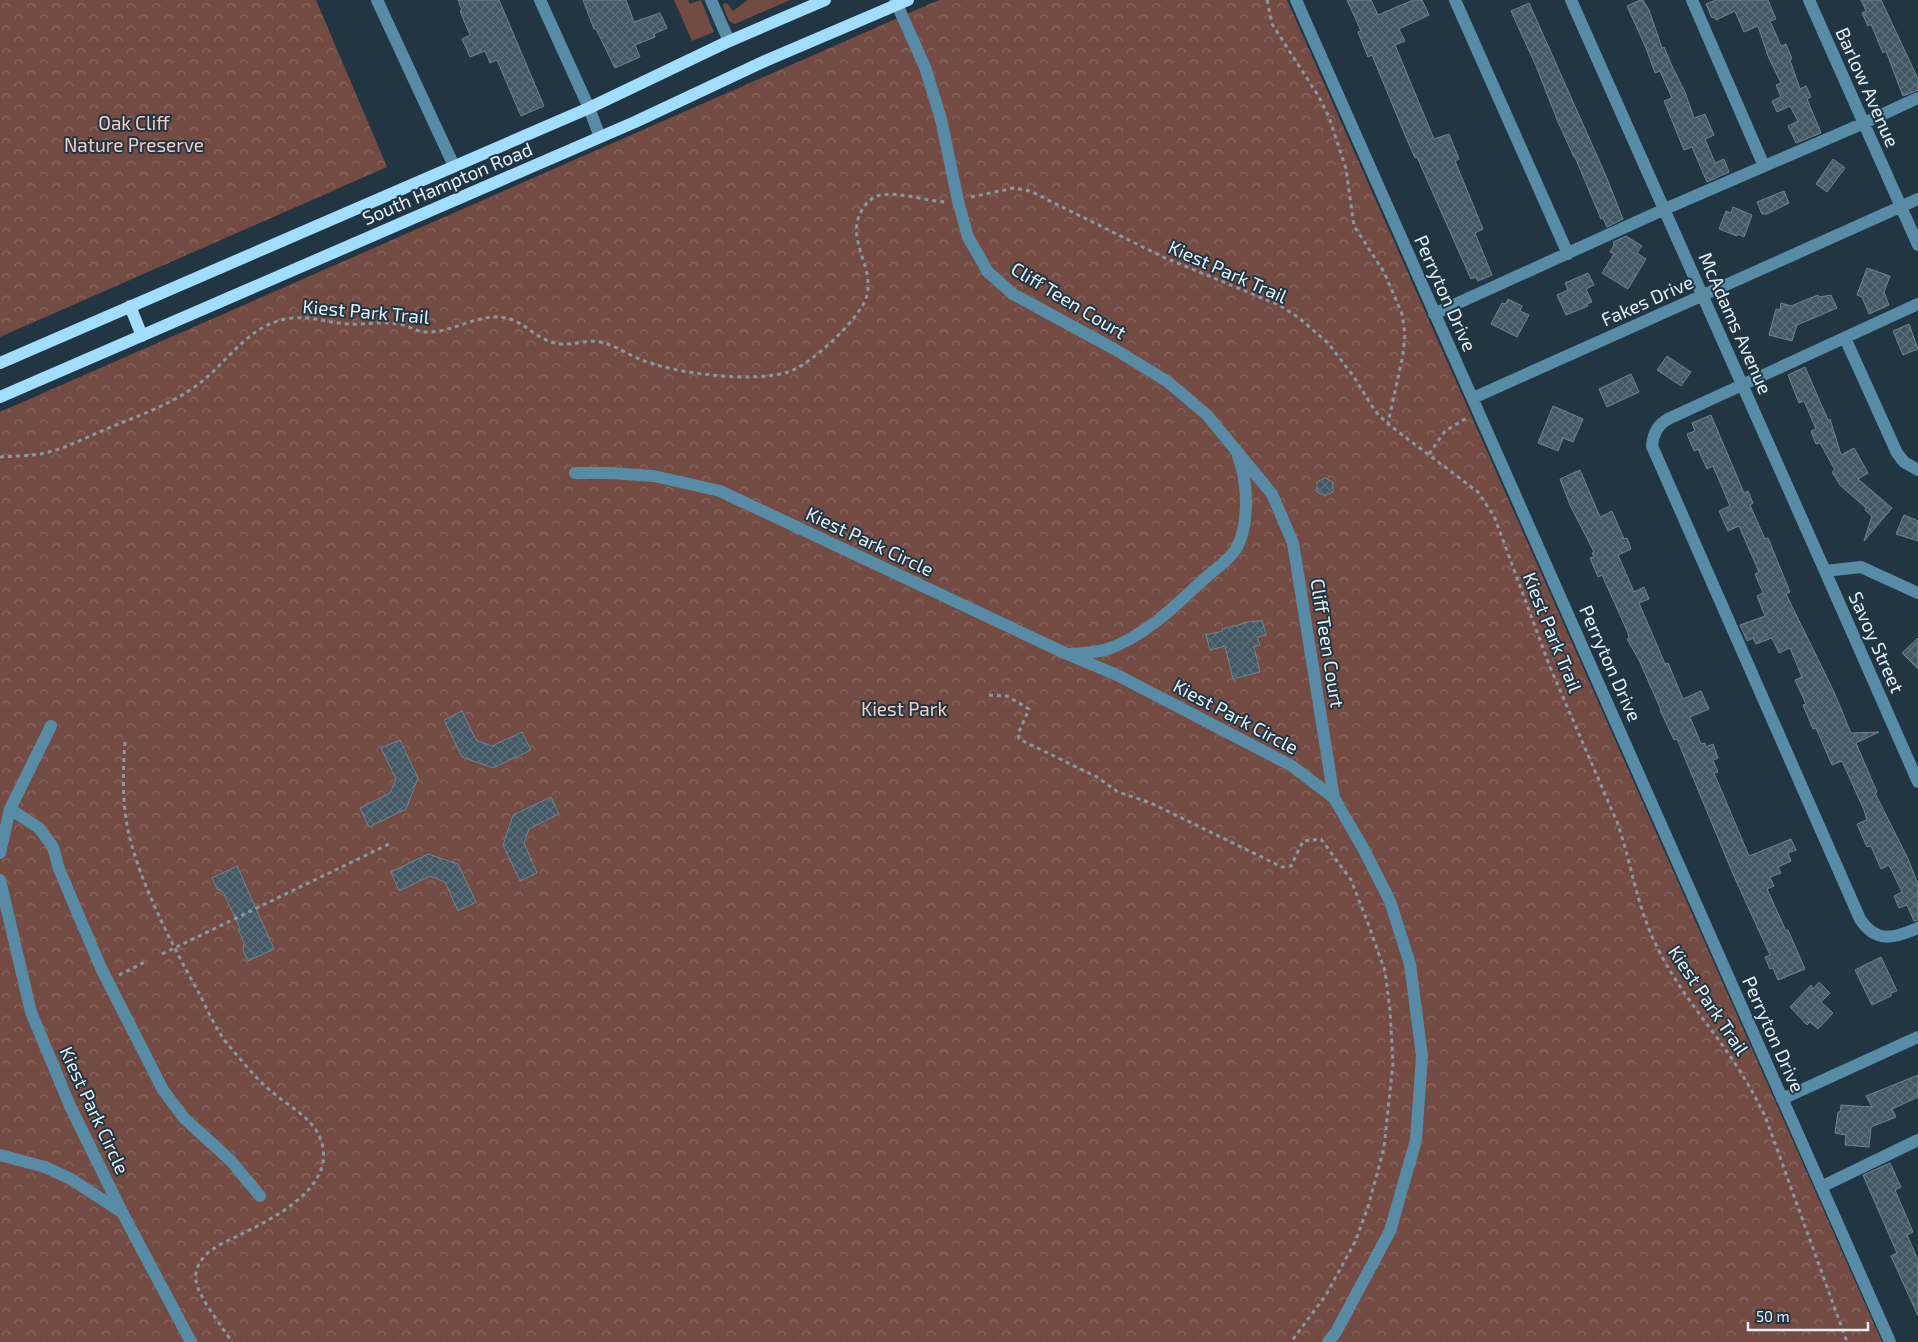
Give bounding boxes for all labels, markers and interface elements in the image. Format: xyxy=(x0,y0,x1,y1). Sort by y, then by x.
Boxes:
street label: Barlow Avenue xyxy=(1831,23,1905,151)
park label: Oak Cliff Nature Preserve xyxy=(64,111,204,156)
street label: South Hampton Road xyxy=(358,137,536,229)
street label: Perryton Drive xyxy=(1410,231,1482,355)
street label: Kiest Park Trail xyxy=(1165,235,1291,308)
street label: McAdams Avenue xyxy=(1694,249,1778,397)
street label: Cliff Teen Court xyxy=(1007,257,1131,343)
street label: Fakes Drive xyxy=(1597,269,1697,331)
street label: Kiest Park Trail xyxy=(302,294,431,328)
street label: Kiest Park Circle xyxy=(802,501,938,581)
street label: Kiest Park Trail xyxy=(1518,569,1588,696)
street label: Cliff Teen Court xyxy=(1306,577,1350,709)
street label: Savoy Street xyxy=(1844,588,1910,696)
street label: Perryton Drive xyxy=(1575,601,1647,725)
street label: Kiest Park Circle xyxy=(1170,673,1302,759)
park label: Kiest Park xyxy=(861,697,947,720)
street label: Kiest Park Trail xyxy=(1664,941,1754,1060)
street label: Perryton Drive xyxy=(1738,972,1810,1096)
street label: Kiest Park Circle xyxy=(55,1042,135,1178)
scale bar xyxy=(1748,1300,1868,1332)
text: 50 m xyxy=(1756,1307,1790,1325)

